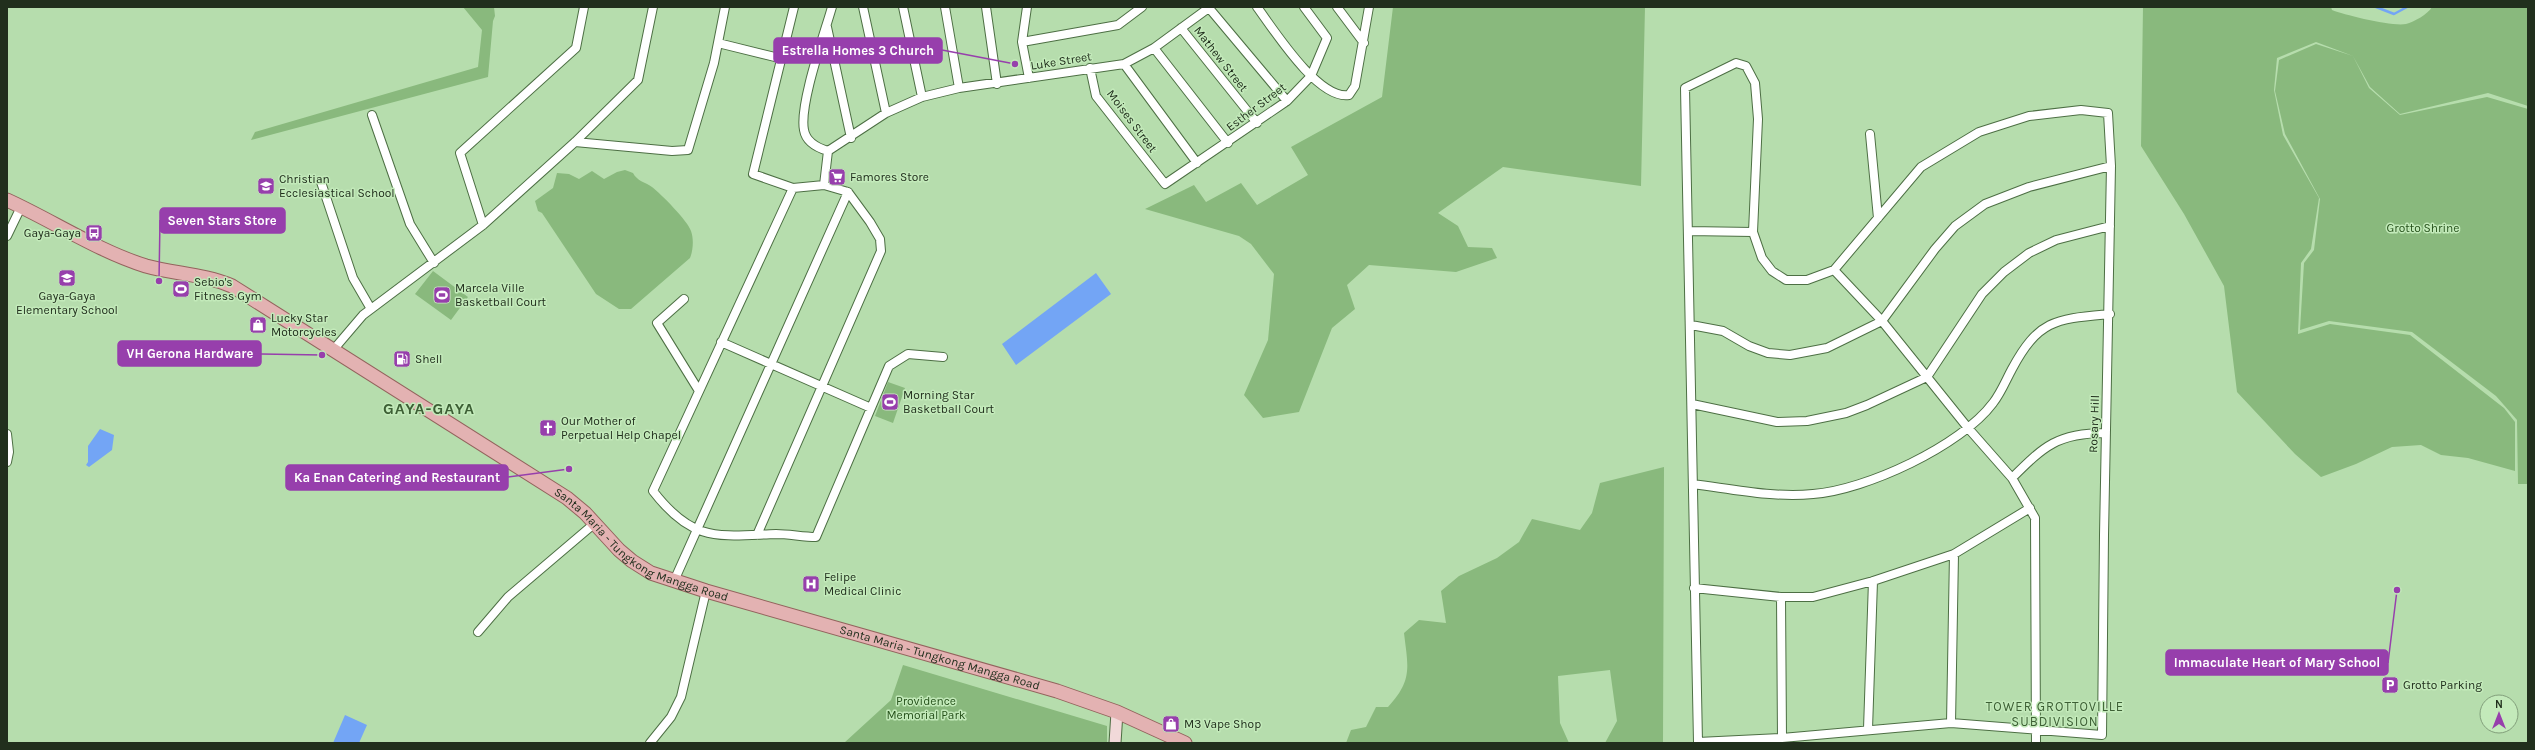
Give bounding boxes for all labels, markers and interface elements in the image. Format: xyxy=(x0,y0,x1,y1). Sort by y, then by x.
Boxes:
street label: Mathew Street xyxy=(1191,23,1251,95)
callout: Estrella Homes 3 Church xyxy=(774,38,942,63)
text: Estrella Homes 3 Church xyxy=(782,43,934,58)
street label: Luke Street xyxy=(1029,49,1093,73)
street label: Esther Street xyxy=(1223,80,1289,134)
street label: Moises Street xyxy=(1104,87,1160,155)
supermarket icon: Famores Store xyxy=(827,167,847,187)
place label: Famores Store xyxy=(850,170,929,184)
place label: Christian Ecclesiastical School xyxy=(279,172,395,200)
school or university icon: Christian Ecclesiastical School xyxy=(256,176,276,196)
callout: Seven Stars Store xyxy=(160,208,285,233)
text: Seven Stars Store xyxy=(167,213,277,228)
park label: Grotto Shrine xyxy=(2387,221,2459,235)
bus stop icon: Gaya-Gaya xyxy=(84,223,104,243)
place label: Gaya-Gaya xyxy=(24,226,81,240)
school or university icon: Gaya-Gaya Elementary School xyxy=(57,268,77,288)
place label: Sebio's Fitness Gym xyxy=(194,275,262,303)
sports icon: Sebio's Fitness Gym xyxy=(171,279,191,299)
place label: Marcela Ville Basketball Court xyxy=(455,281,547,309)
sports icon: Marcela Ville Basketball Court xyxy=(432,285,452,305)
place label: Gaya-Gaya Elementary School xyxy=(16,289,118,317)
place label: Lucky Star Motorcycles xyxy=(271,311,337,339)
shop icon: Lucky Star Motorcycles xyxy=(248,315,268,335)
callout: VH Gerona Hardware xyxy=(118,341,261,366)
text: VH Gerona Hardware xyxy=(127,346,253,361)
fuel station icon: Shell xyxy=(392,349,412,369)
place label: Shell xyxy=(415,352,442,366)
place label: Morning Star Basketball Court xyxy=(903,388,995,416)
sports icon: Morning Star Basketball Court xyxy=(880,392,900,412)
street label: Rosary Hill xyxy=(2086,395,2102,453)
district label: GAYA-GAYA xyxy=(383,399,475,418)
place label: Our Mother of Perpetual Help Chapel xyxy=(561,414,681,442)
church icon: Our Mother of Perpetual Help Chapel xyxy=(538,418,558,438)
callout: Ka Enan Catering and Restaurant xyxy=(286,465,508,490)
text: Ka Enan Catering and Restaurant xyxy=(294,470,500,485)
street label: Santa Maria - Tungkong Mangga Road xyxy=(552,485,730,604)
place label: Felipe Medical Clinic xyxy=(824,570,901,598)
hospital icon: Felipe Medical Clinic xyxy=(801,574,821,594)
street label: Santa Maria - Tungkong Mangga Road xyxy=(838,622,1042,693)
callout: Immaculate Heart of Mary School xyxy=(2166,650,2388,675)
text: Immaculate Heart of Mary School xyxy=(2174,655,2380,670)
parking icon: Grotto Parking xyxy=(2380,675,2400,695)
place label: Grotto Parking xyxy=(2403,678,2482,692)
park label: Providence Memorial Park xyxy=(886,694,966,722)
north arrow xyxy=(2479,694,2519,734)
text: N xyxy=(2495,698,2503,711)
district label: TOWER GROTTOVILLE SUBDIVISION xyxy=(1986,699,2124,729)
shop icon: M3 Vape Shop xyxy=(1161,714,1181,734)
place label: M3 Vape Shop xyxy=(1184,717,1261,731)

